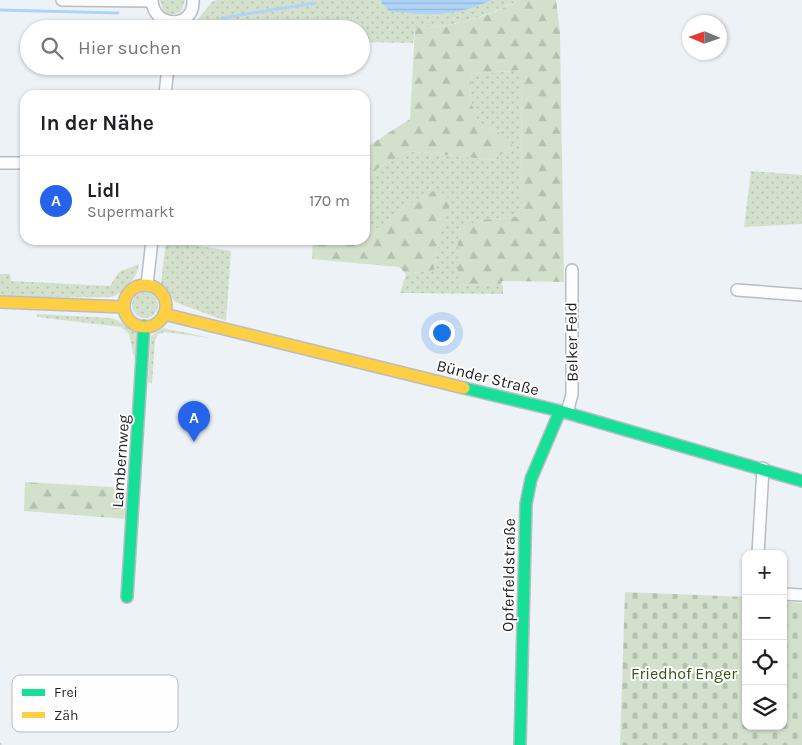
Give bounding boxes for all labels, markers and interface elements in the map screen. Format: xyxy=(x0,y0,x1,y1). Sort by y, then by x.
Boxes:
north arrow xyxy=(682,15,727,60)
search box xyxy=(20,20,370,75)
icon: search xyxy=(38,34,66,62)
text: Hier suchen xyxy=(78,37,181,59)
text: In der Nähe xyxy=(40,111,154,135)
text: Lidl xyxy=(87,180,120,202)
text: A xyxy=(51,191,61,210)
text: 170 m xyxy=(309,191,350,210)
text: Supermarkt xyxy=(87,202,174,221)
street label: Belker Feld xyxy=(561,302,582,382)
your location xyxy=(429,320,455,346)
street label: Bünder Straße xyxy=(435,356,541,399)
pin: A xyxy=(178,401,210,442)
street label: Lambernweg xyxy=(108,414,133,508)
street label: Opferfeldstraße xyxy=(498,518,519,632)
map controls xyxy=(742,550,787,730)
button: + xyxy=(742,550,787,595)
button: − xyxy=(742,595,787,640)
button: locate xyxy=(742,640,787,685)
park label: Friedhof Enger xyxy=(631,664,737,683)
legend xyxy=(12,675,178,732)
text: Frei xyxy=(54,684,78,701)
button: layers xyxy=(742,685,787,730)
text: Zäh xyxy=(54,707,78,724)

